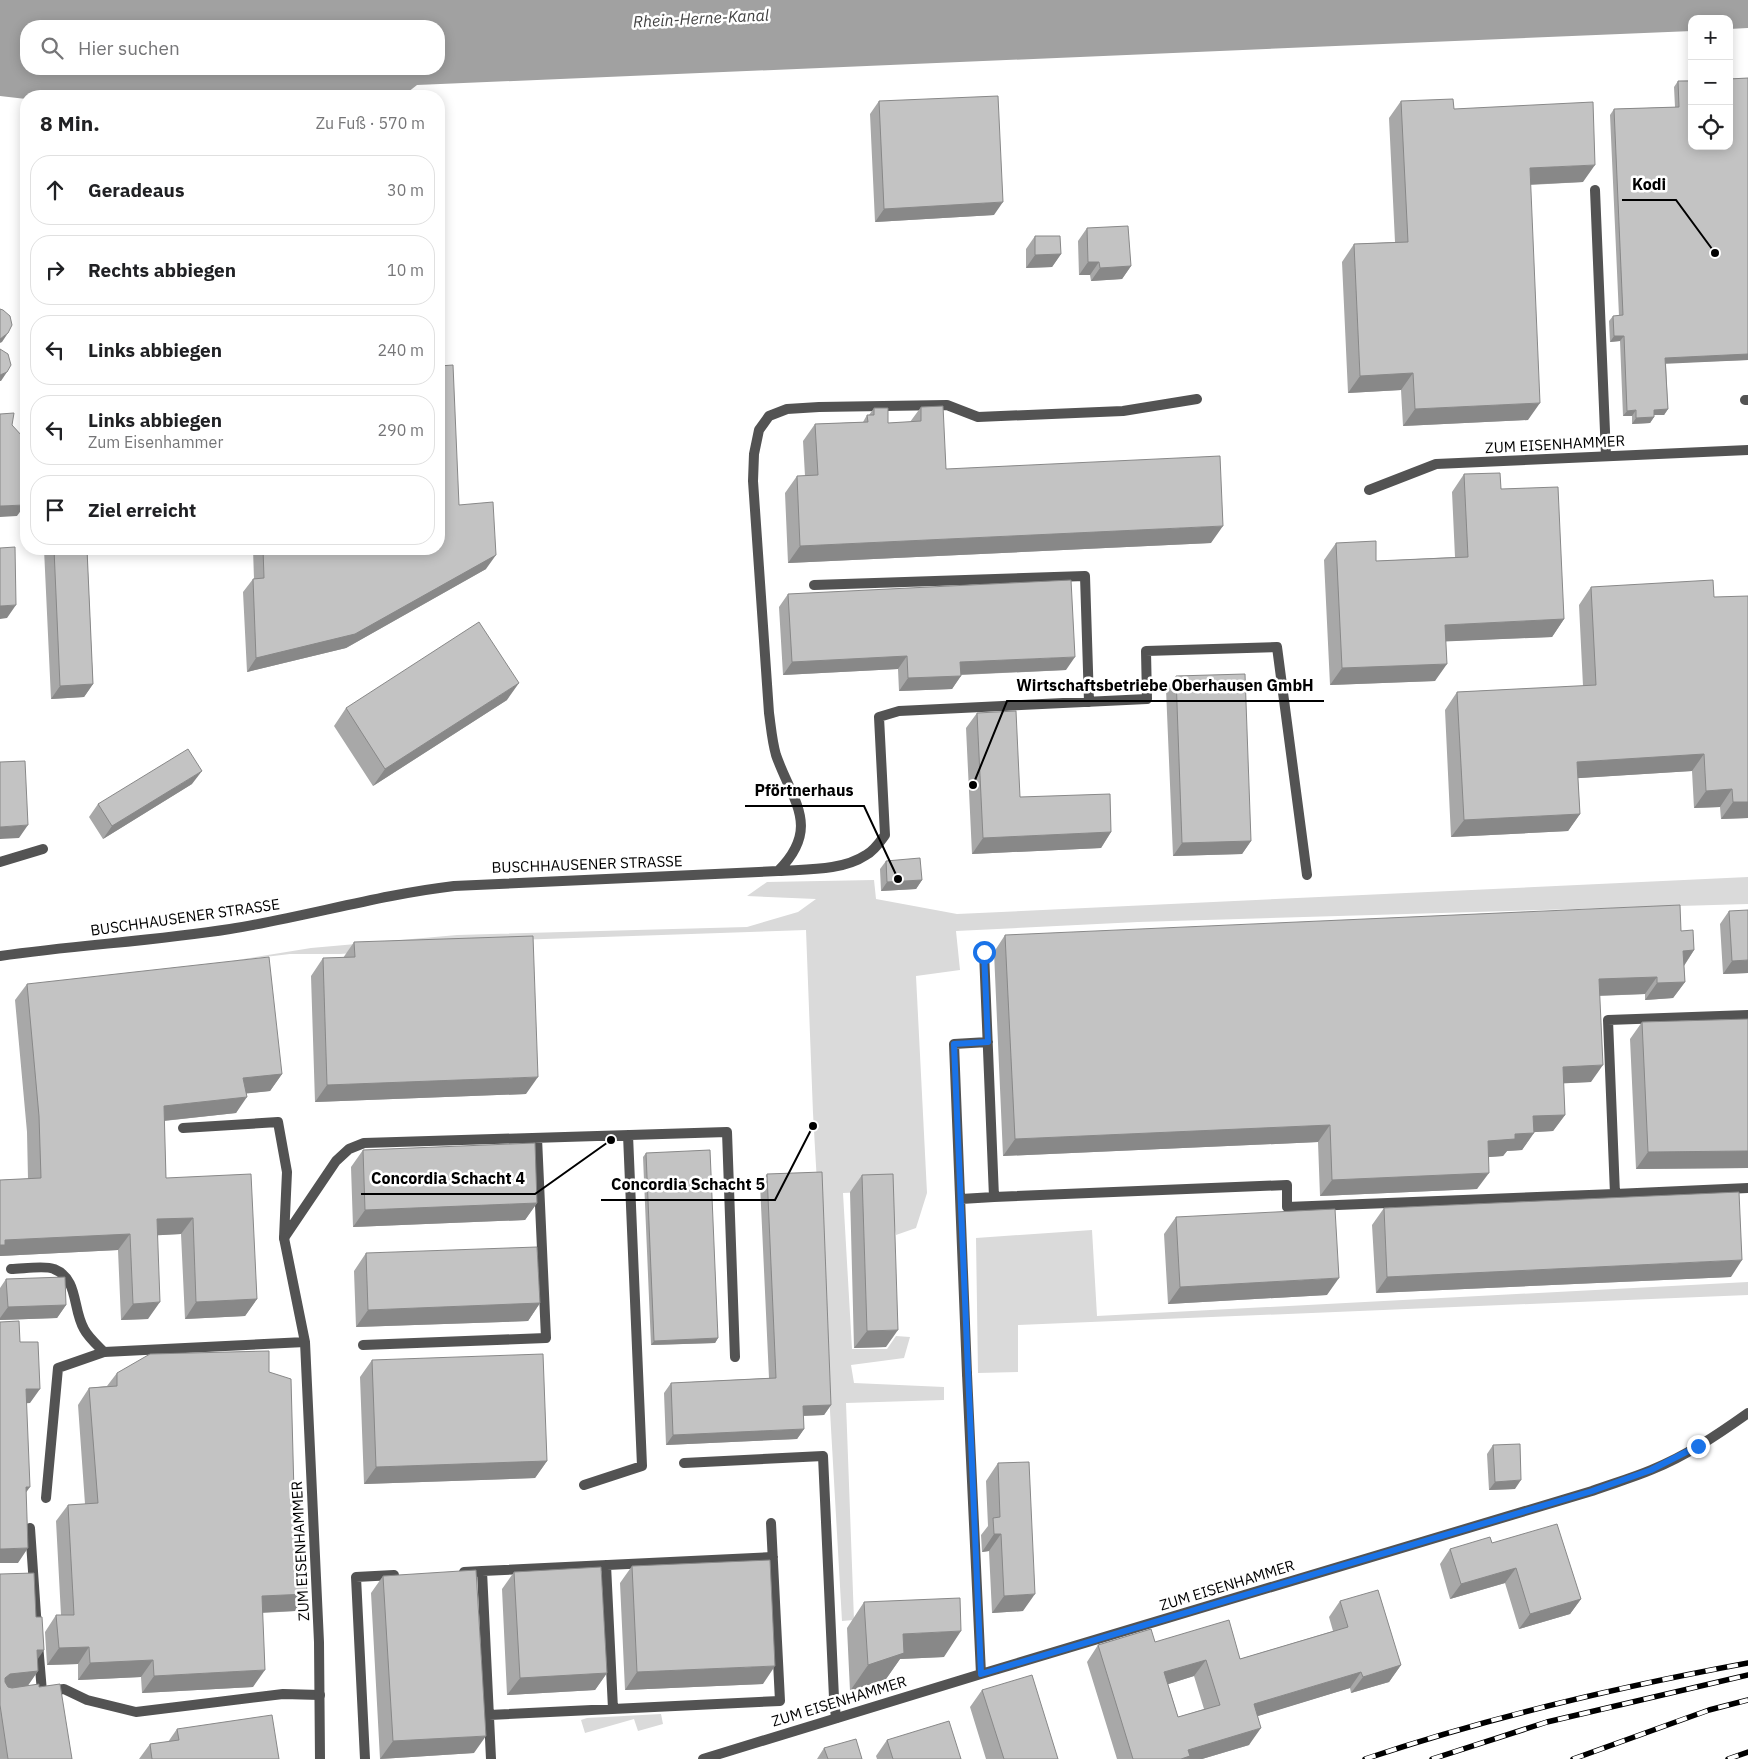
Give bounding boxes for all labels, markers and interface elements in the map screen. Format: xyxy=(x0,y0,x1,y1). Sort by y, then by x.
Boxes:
water label: Rhein-Herne-Kanal xyxy=(632,4,770,32)
map controls xyxy=(1688,15,1733,150)
button: + xyxy=(1688,15,1733,60)
search box xyxy=(20,20,445,75)
icon: search xyxy=(38,34,66,62)
text: Hier suchen xyxy=(78,36,180,60)
button: − xyxy=(1688,60,1733,105)
button: locate xyxy=(1688,105,1733,150)
text: 8 Min. xyxy=(40,109,100,137)
text: Zu Fuß · 570 m xyxy=(316,113,425,133)
callout: Kodi xyxy=(1622,169,1676,200)
text: Kodi xyxy=(1632,174,1666,194)
icon: ahead xyxy=(41,176,69,204)
text: Geradeaus xyxy=(88,178,185,202)
text: 30 m xyxy=(387,180,424,200)
icon: right xyxy=(41,256,69,284)
text: Rechts abbiegen xyxy=(88,258,236,282)
text: 10 m xyxy=(387,260,424,280)
icon: left xyxy=(41,336,69,364)
text: Links abbiegen xyxy=(88,338,222,362)
text: 240 m xyxy=(377,340,424,360)
text: Links abbiegen xyxy=(88,408,222,432)
icon: left xyxy=(41,416,69,444)
text: 290 m xyxy=(377,420,424,440)
street label: ZUM EISENHAMMER xyxy=(1484,431,1626,457)
text: Zum Eisenhammer xyxy=(88,432,223,452)
icon: arrive xyxy=(41,496,69,524)
text: Ziel erreicht xyxy=(88,498,196,522)
callout: Wirtschaftsbetriebe Oberhausen GmbH xyxy=(1007,670,1324,701)
text: Wirtschaftsbetriebe Oberhausen GmbH xyxy=(1016,675,1314,695)
callout: Pförtnerhaus xyxy=(745,775,864,806)
text: Pförtnerhaus xyxy=(754,780,854,800)
street label: BUSCHHAUSENER STRASSE xyxy=(491,851,683,877)
street label: BUSCHHAUSENER STRASSE xyxy=(89,894,281,940)
route start xyxy=(973,941,996,964)
callout: Concordia Schacht 4 xyxy=(361,1163,535,1194)
text: Concordia Schacht 4 xyxy=(371,1168,525,1188)
callout: Concordia Schacht 5 xyxy=(601,1169,775,1200)
text: Concordia Schacht 5 xyxy=(611,1174,765,1194)
route end xyxy=(1687,1435,1710,1458)
street label: ZUM EISENHAMMER xyxy=(287,1480,313,1622)
street label: ZUM EISENHAMMER xyxy=(1157,1555,1297,1615)
street label: ZUM EISENHAMMER xyxy=(769,1671,909,1731)

